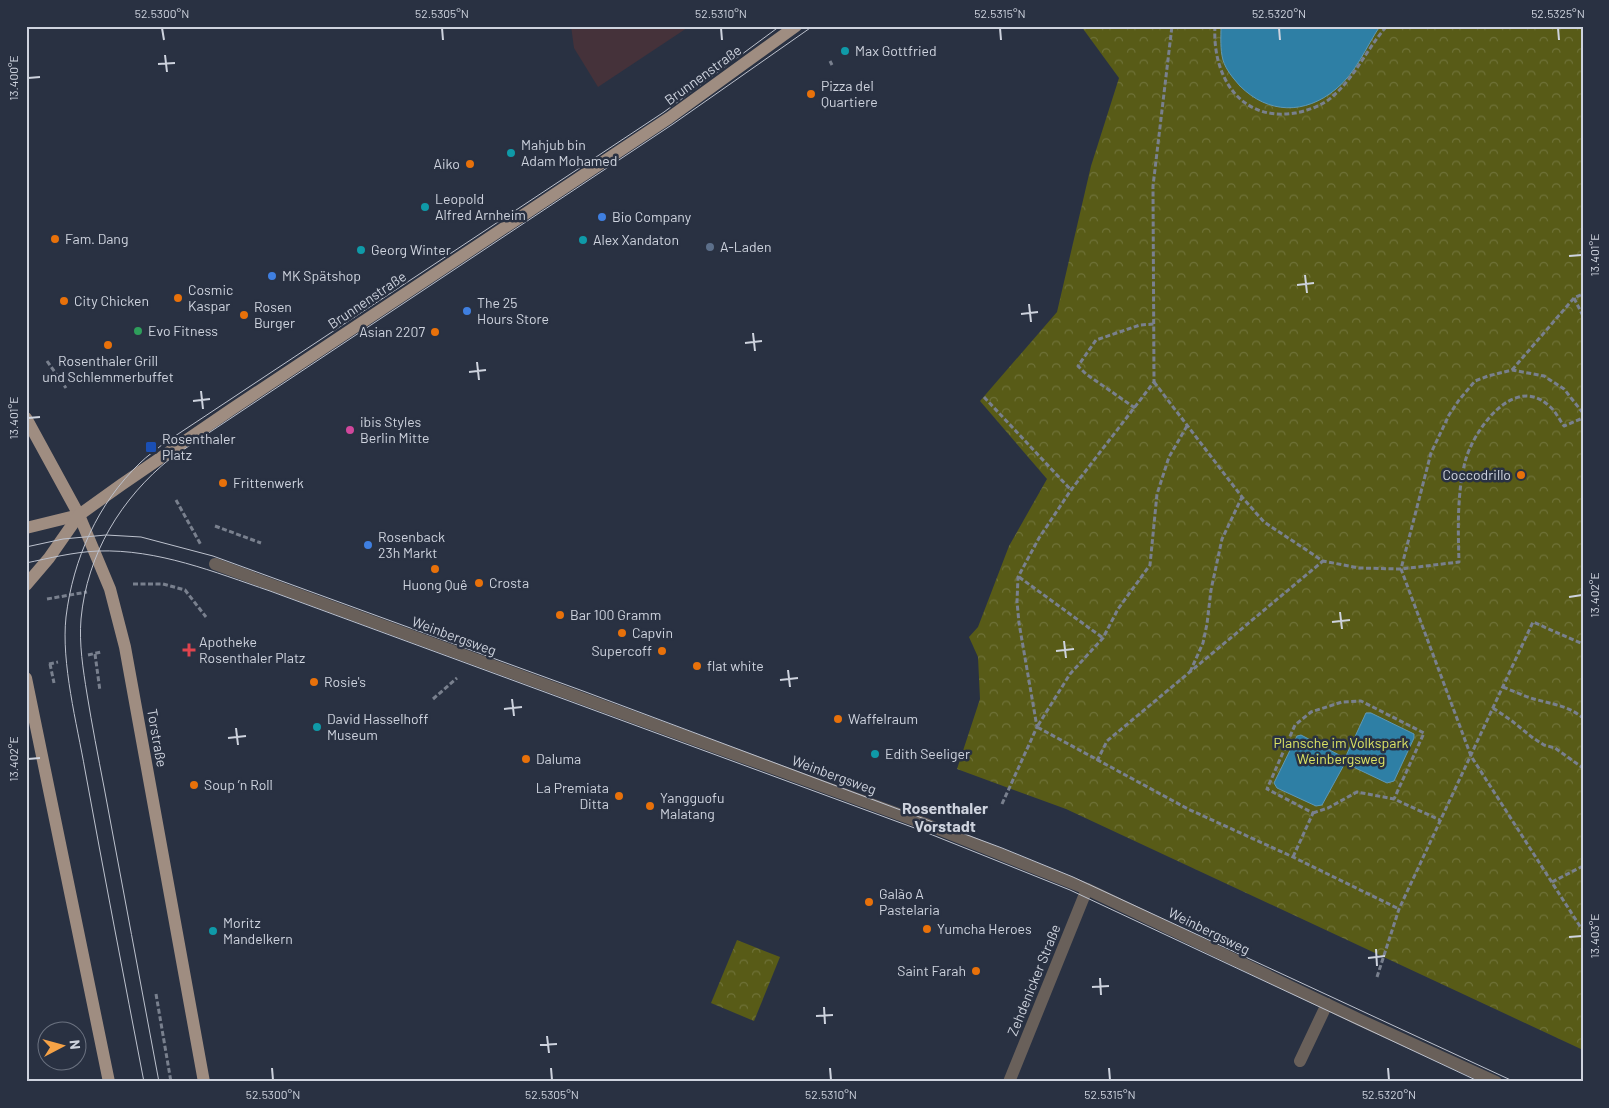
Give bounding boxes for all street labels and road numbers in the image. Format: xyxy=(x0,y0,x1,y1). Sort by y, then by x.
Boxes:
street label: Brunnenstraße xyxy=(661,41,744,108)
street label: Brunnenstraße xyxy=(324,267,409,332)
street label: Weinbergsweg xyxy=(410,612,499,659)
street label: Torstraße xyxy=(144,707,171,768)
street label: Weinbergsweg xyxy=(790,751,879,798)
street label: Weinbergsweg xyxy=(1166,903,1253,958)
street label: Zehdenicker Straße xyxy=(1003,921,1064,1038)

